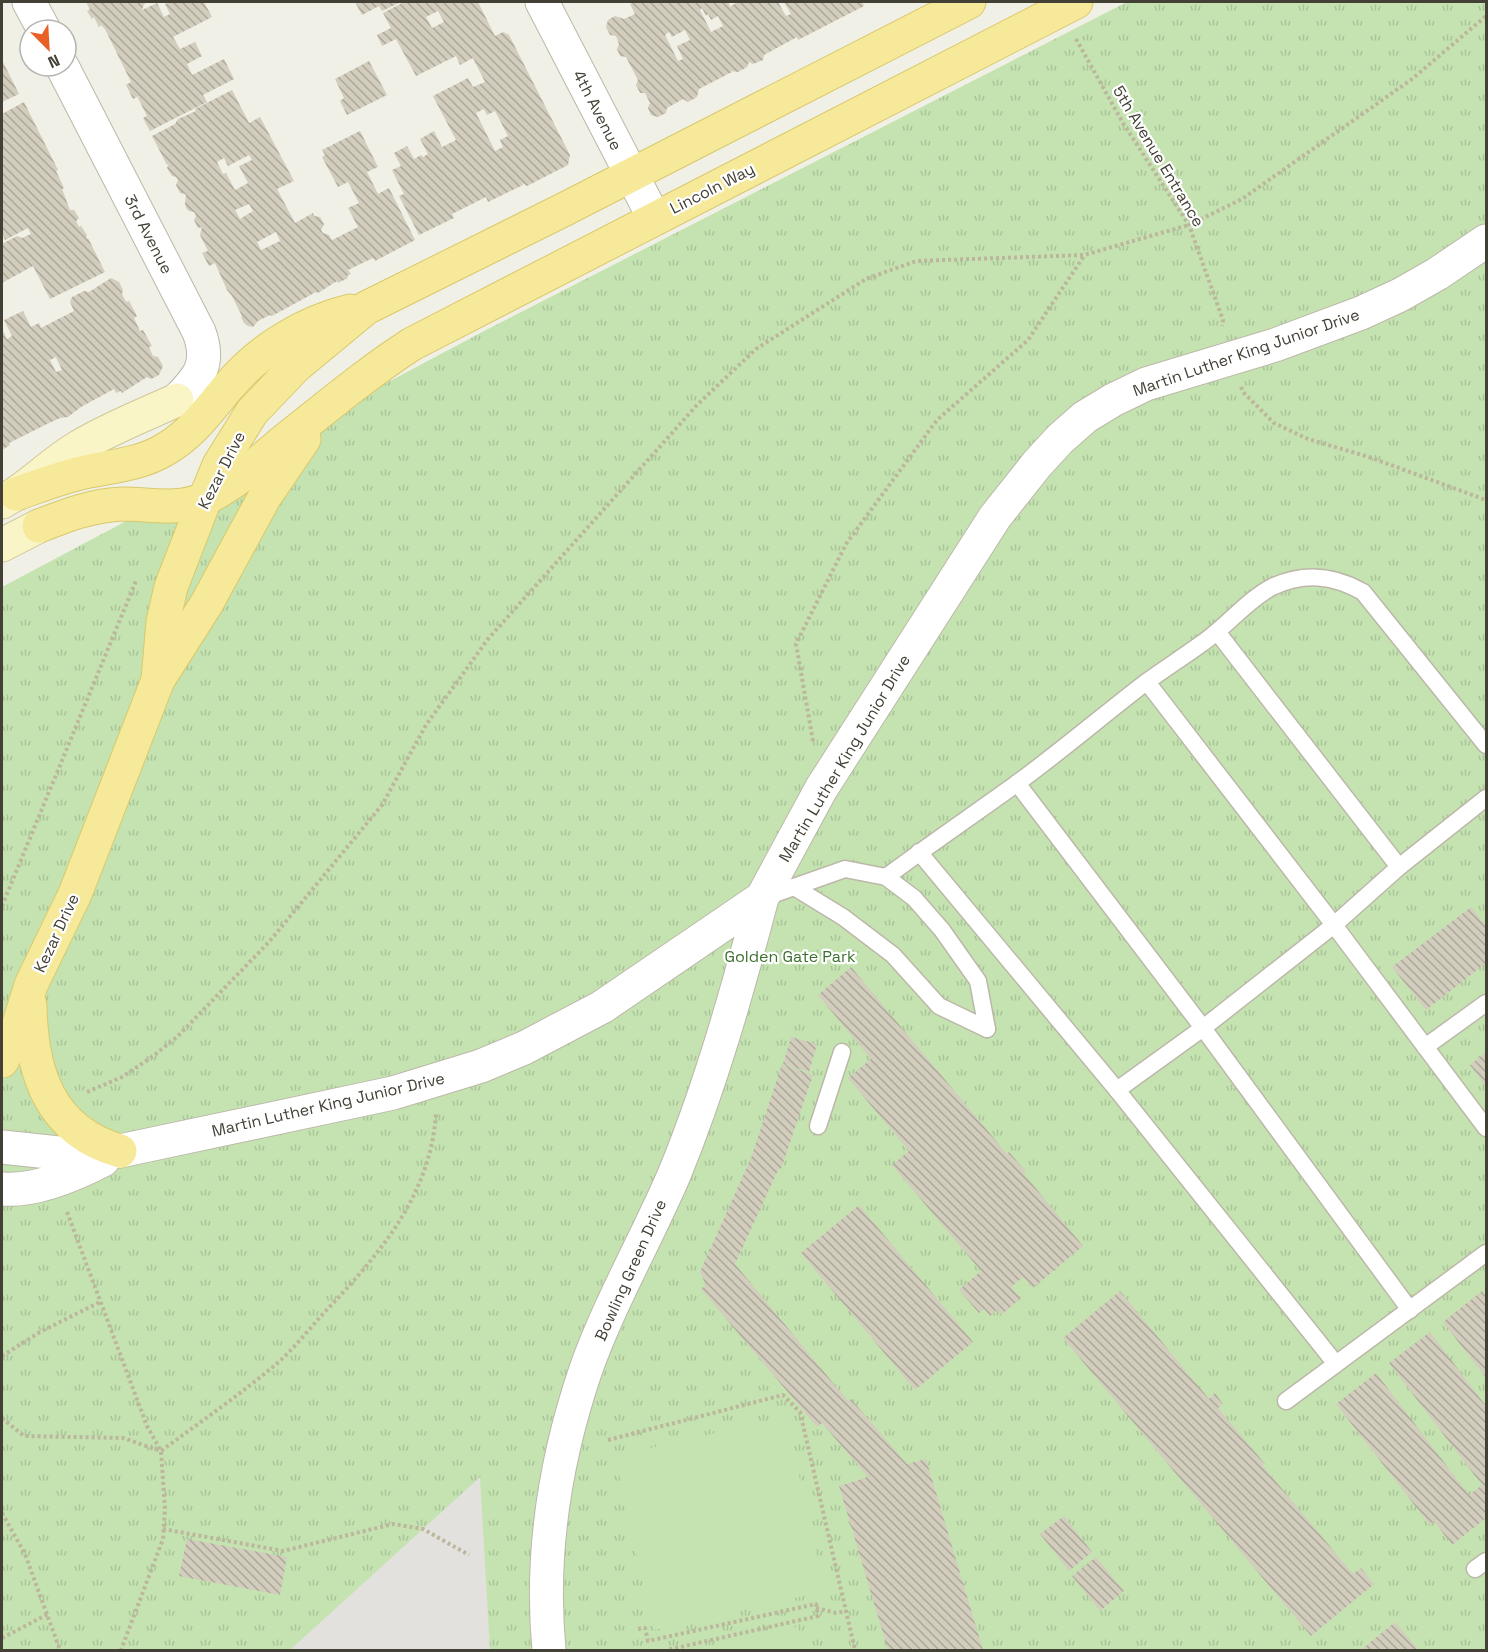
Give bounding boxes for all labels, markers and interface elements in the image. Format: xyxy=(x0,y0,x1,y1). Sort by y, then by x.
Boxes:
north arrow xyxy=(18,18,78,78)
text: N xyxy=(45,49,63,73)
street label: 4th Avenue xyxy=(568,66,627,154)
street label: 5th Avenue Entrance xyxy=(1108,82,1209,231)
street label: Lincoln Way xyxy=(666,158,758,219)
street label: 3rd Avenue xyxy=(120,191,177,277)
street label: Martin Luther King Junior Drive xyxy=(1130,304,1362,401)
street label: Kezar Drive xyxy=(193,428,250,513)
street label: Martin Luther King Junior Drive xyxy=(774,651,915,866)
street label: Kezar Drive xyxy=(29,890,84,976)
park label: Golden Gate Park xyxy=(724,946,856,967)
street label: Martin Luther King Junior Drive xyxy=(210,1067,447,1142)
street label: Bowling Green Drive xyxy=(590,1196,671,1344)

